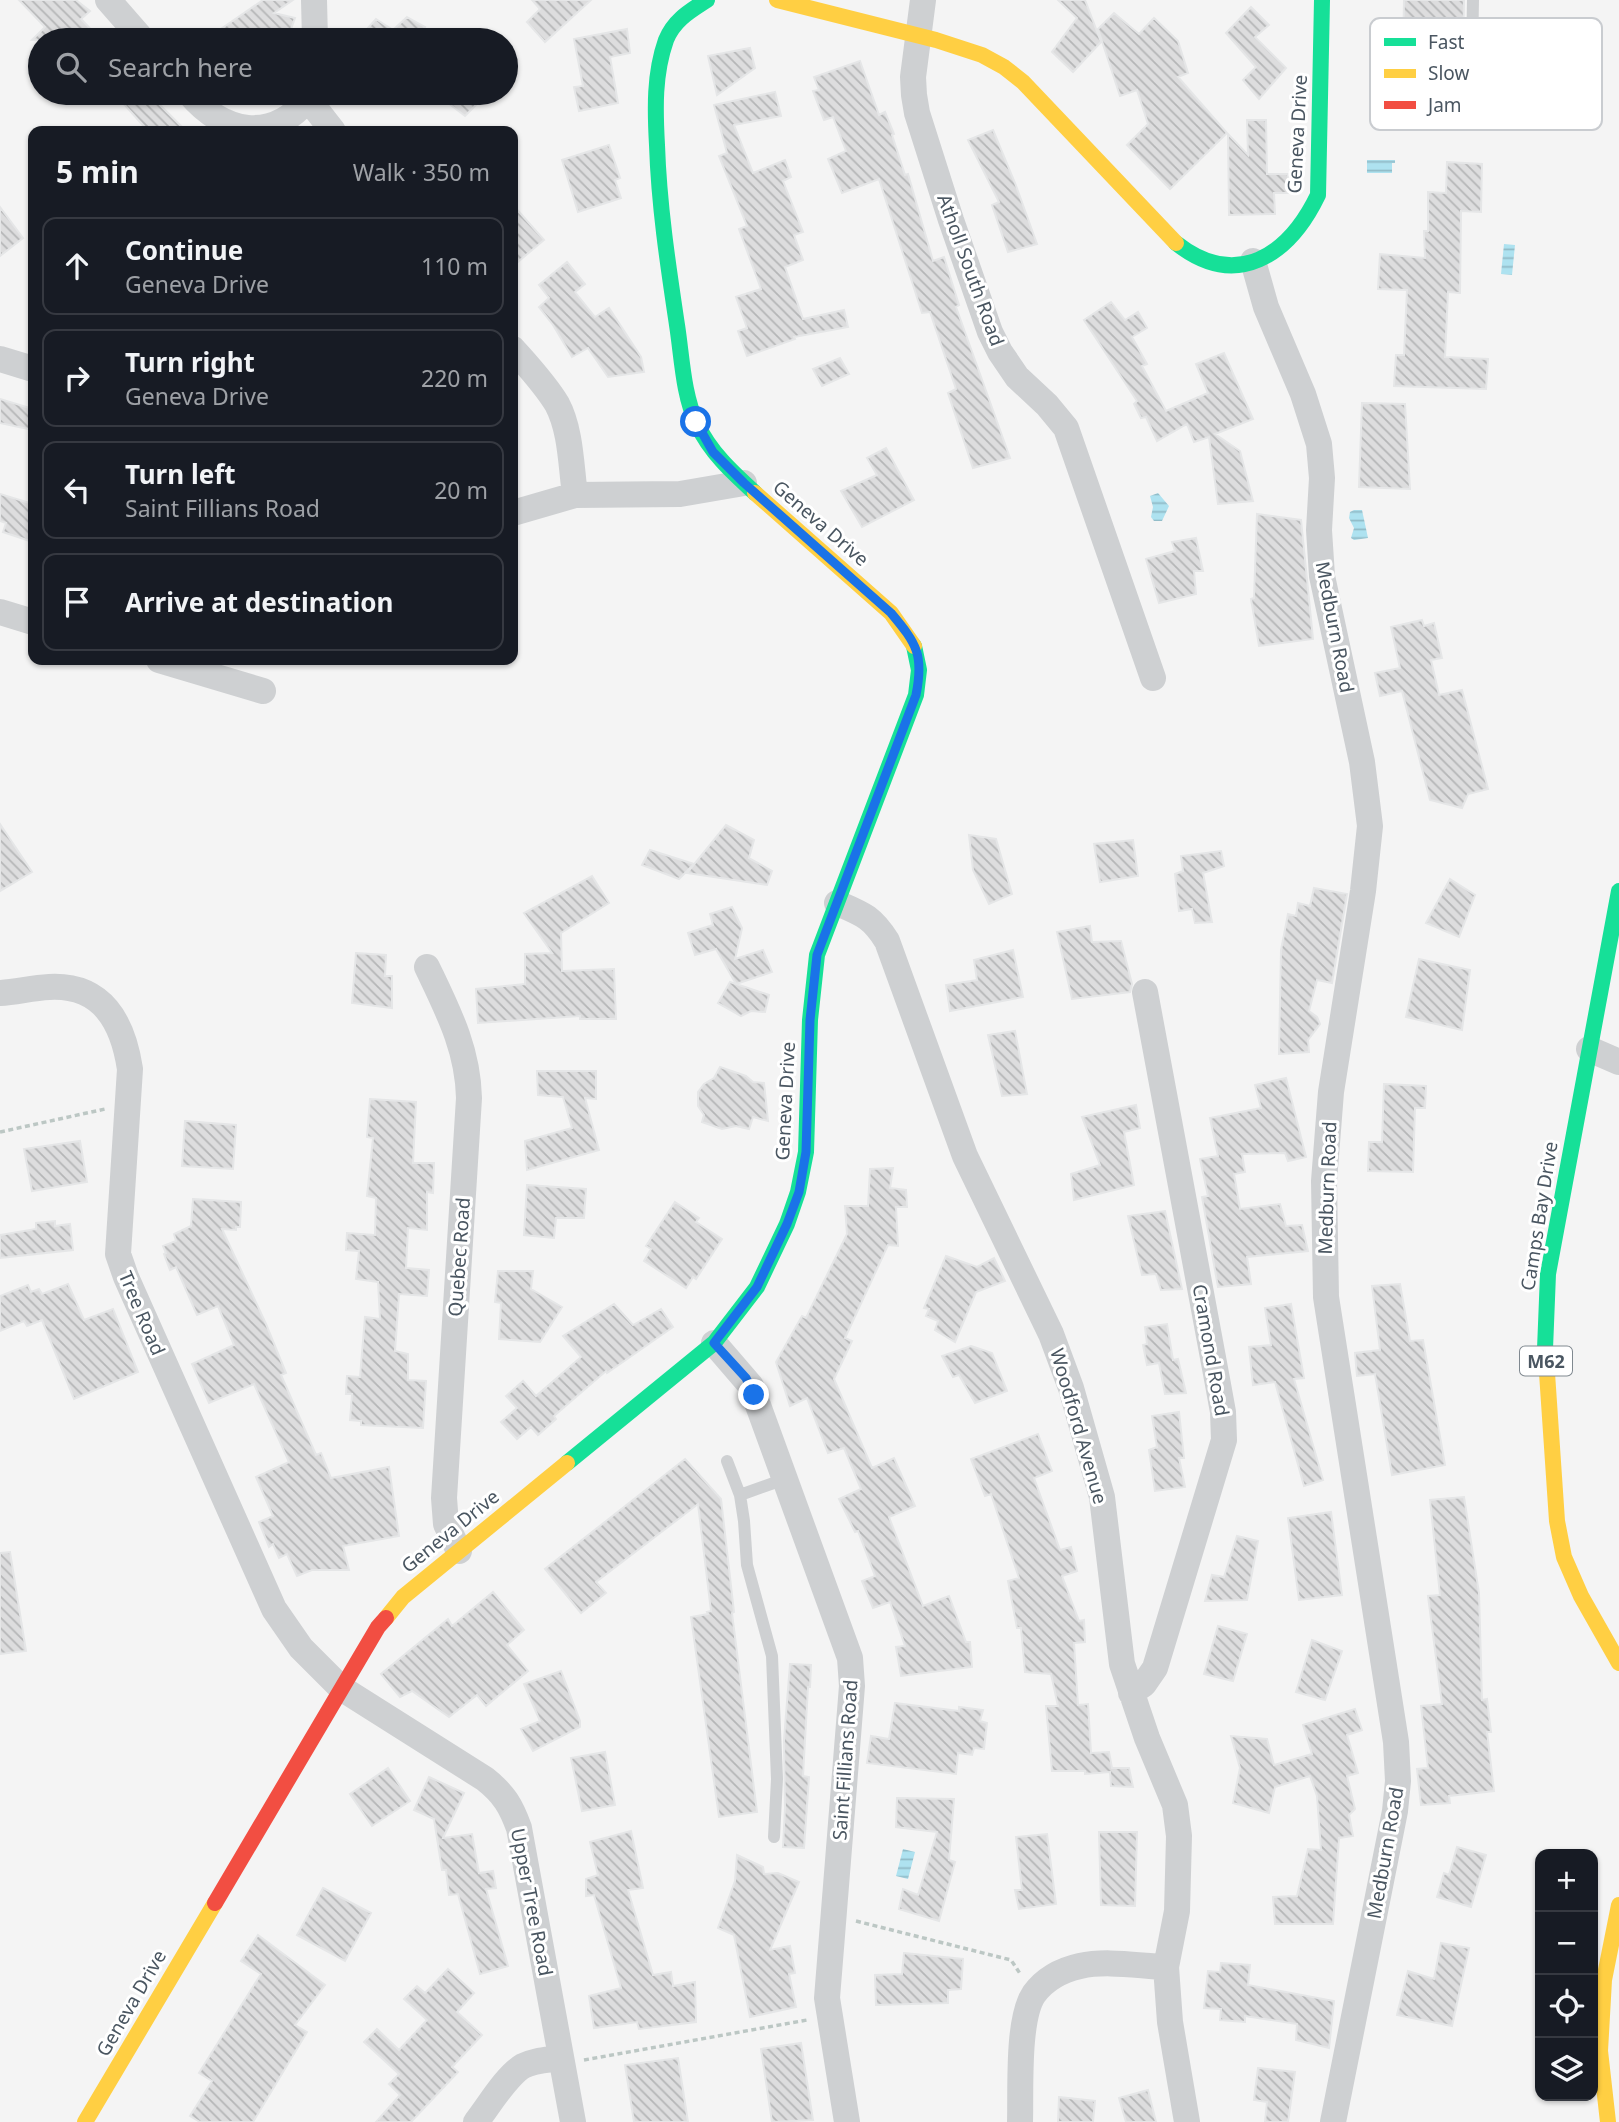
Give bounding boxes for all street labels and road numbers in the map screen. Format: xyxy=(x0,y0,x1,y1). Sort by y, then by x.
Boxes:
street label: Geneva Drive xyxy=(1281,74,1313,194)
street label: Atholl South Road xyxy=(931,190,1011,350)
street label: Geneva Drive xyxy=(768,474,874,572)
street label: Medburn Road xyxy=(1310,559,1360,695)
street label: Geneva Drive xyxy=(769,1041,801,1161)
street label: Medburn Road xyxy=(1312,1121,1342,1255)
street label: Camps Bay Drive xyxy=(1514,1139,1564,1293)
street label: Quebec Road xyxy=(442,1197,476,1317)
street label: Tree Road xyxy=(113,1267,171,1359)
street label: Cramond Road xyxy=(1187,1282,1235,1418)
street label: Woodford Avenue xyxy=(1044,1345,1114,1507)
road number: M62 xyxy=(1520,1346,1572,1376)
street label: Geneva Drive xyxy=(396,1483,504,1579)
street label: Saint Fillians Road xyxy=(826,1679,864,1841)
street label: Medburn Road xyxy=(1361,1785,1409,1921)
street label: Upper Tree Road xyxy=(505,1826,559,1978)
street label: Geneva Drive xyxy=(90,1945,172,2061)

